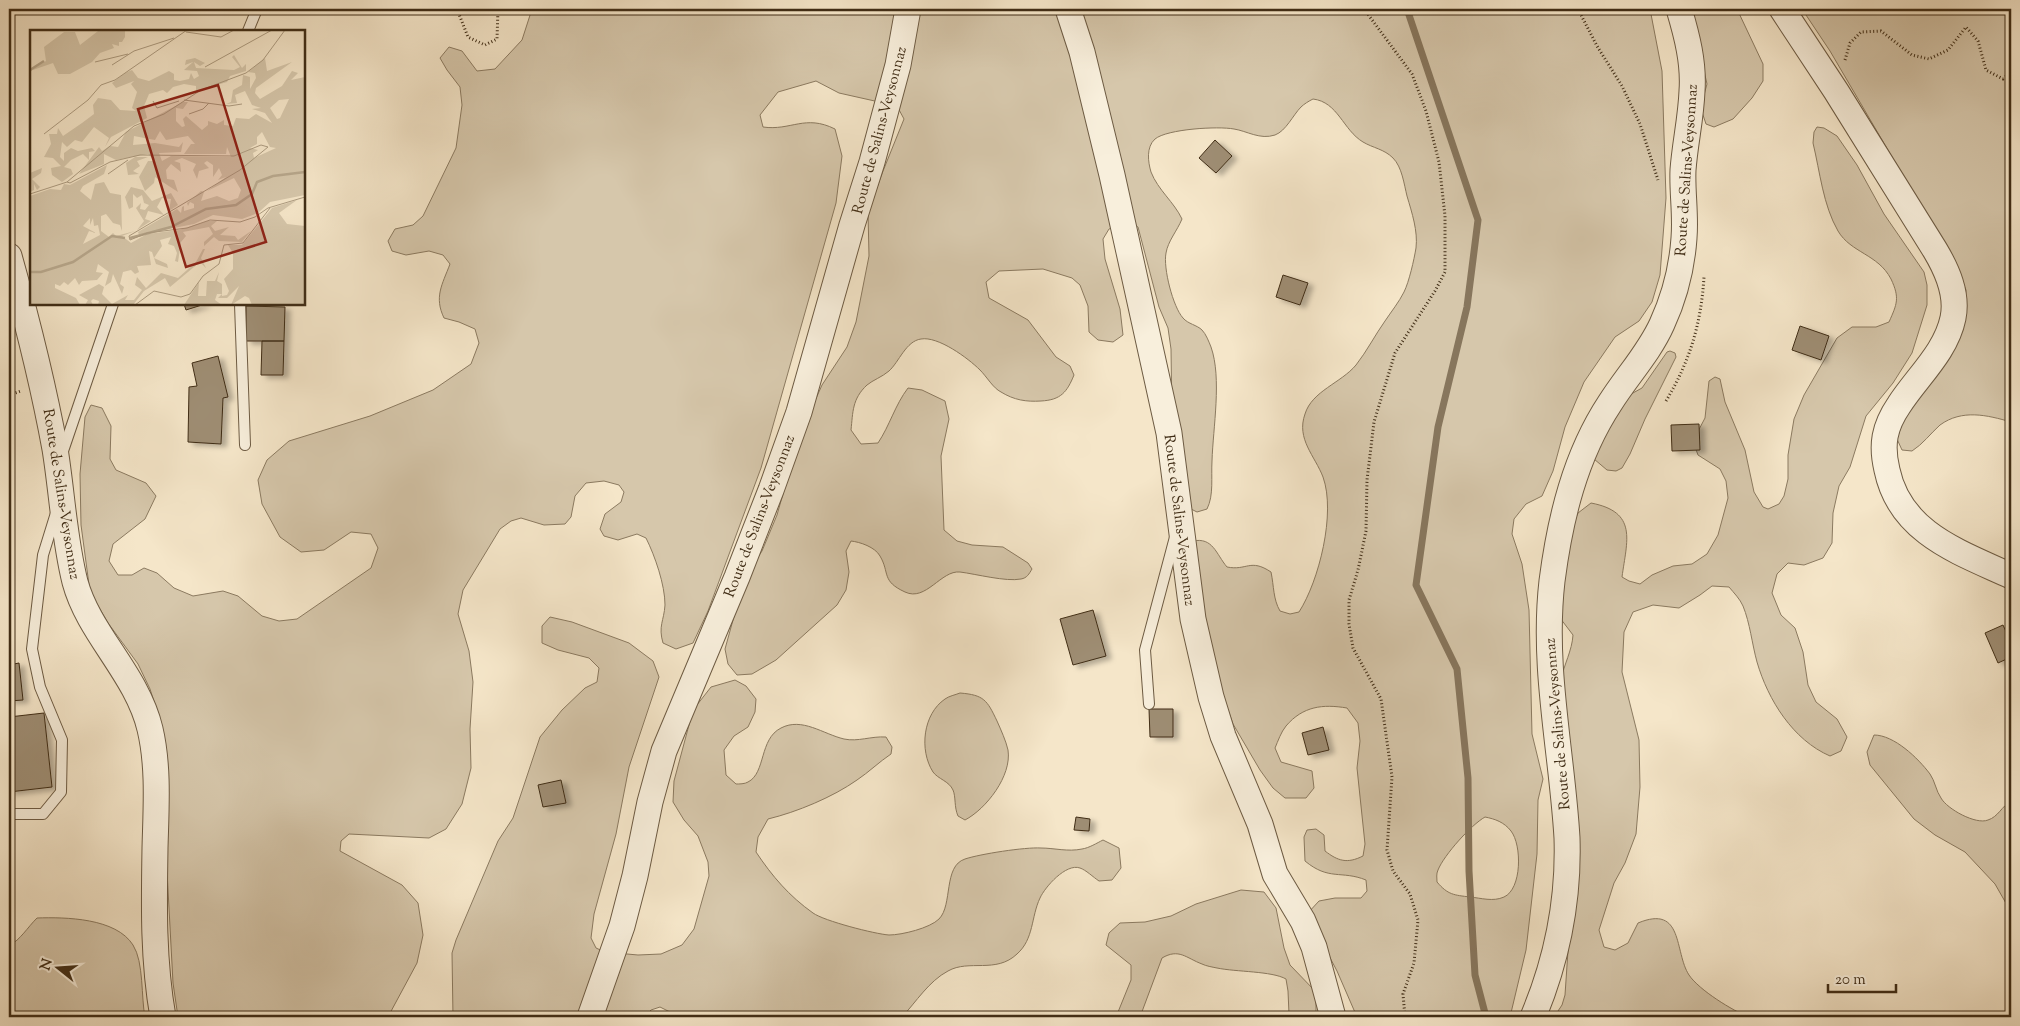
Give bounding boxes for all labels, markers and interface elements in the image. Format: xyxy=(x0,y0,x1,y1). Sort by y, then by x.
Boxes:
inset map xyxy=(30,30,305,305)
street label: Route de Salins-Veysonnaz xyxy=(848,44,913,216)
street label: Route de Salins-Veysonnaz xyxy=(1671,83,1704,257)
street label: Route de Salins-Veysonnaz xyxy=(37,407,84,581)
street label: Route de Salins-Veysonnaz xyxy=(720,432,801,601)
street label: Route de Salins-Veysonnaz xyxy=(1158,433,1199,607)
street label: Route de Salins-Veysonnaz xyxy=(1540,637,1576,811)
north arrow xyxy=(32,944,82,994)
text: N xyxy=(36,957,59,973)
scale bar xyxy=(1828,961,1895,993)
text: 20 m xyxy=(1835,970,1866,991)

